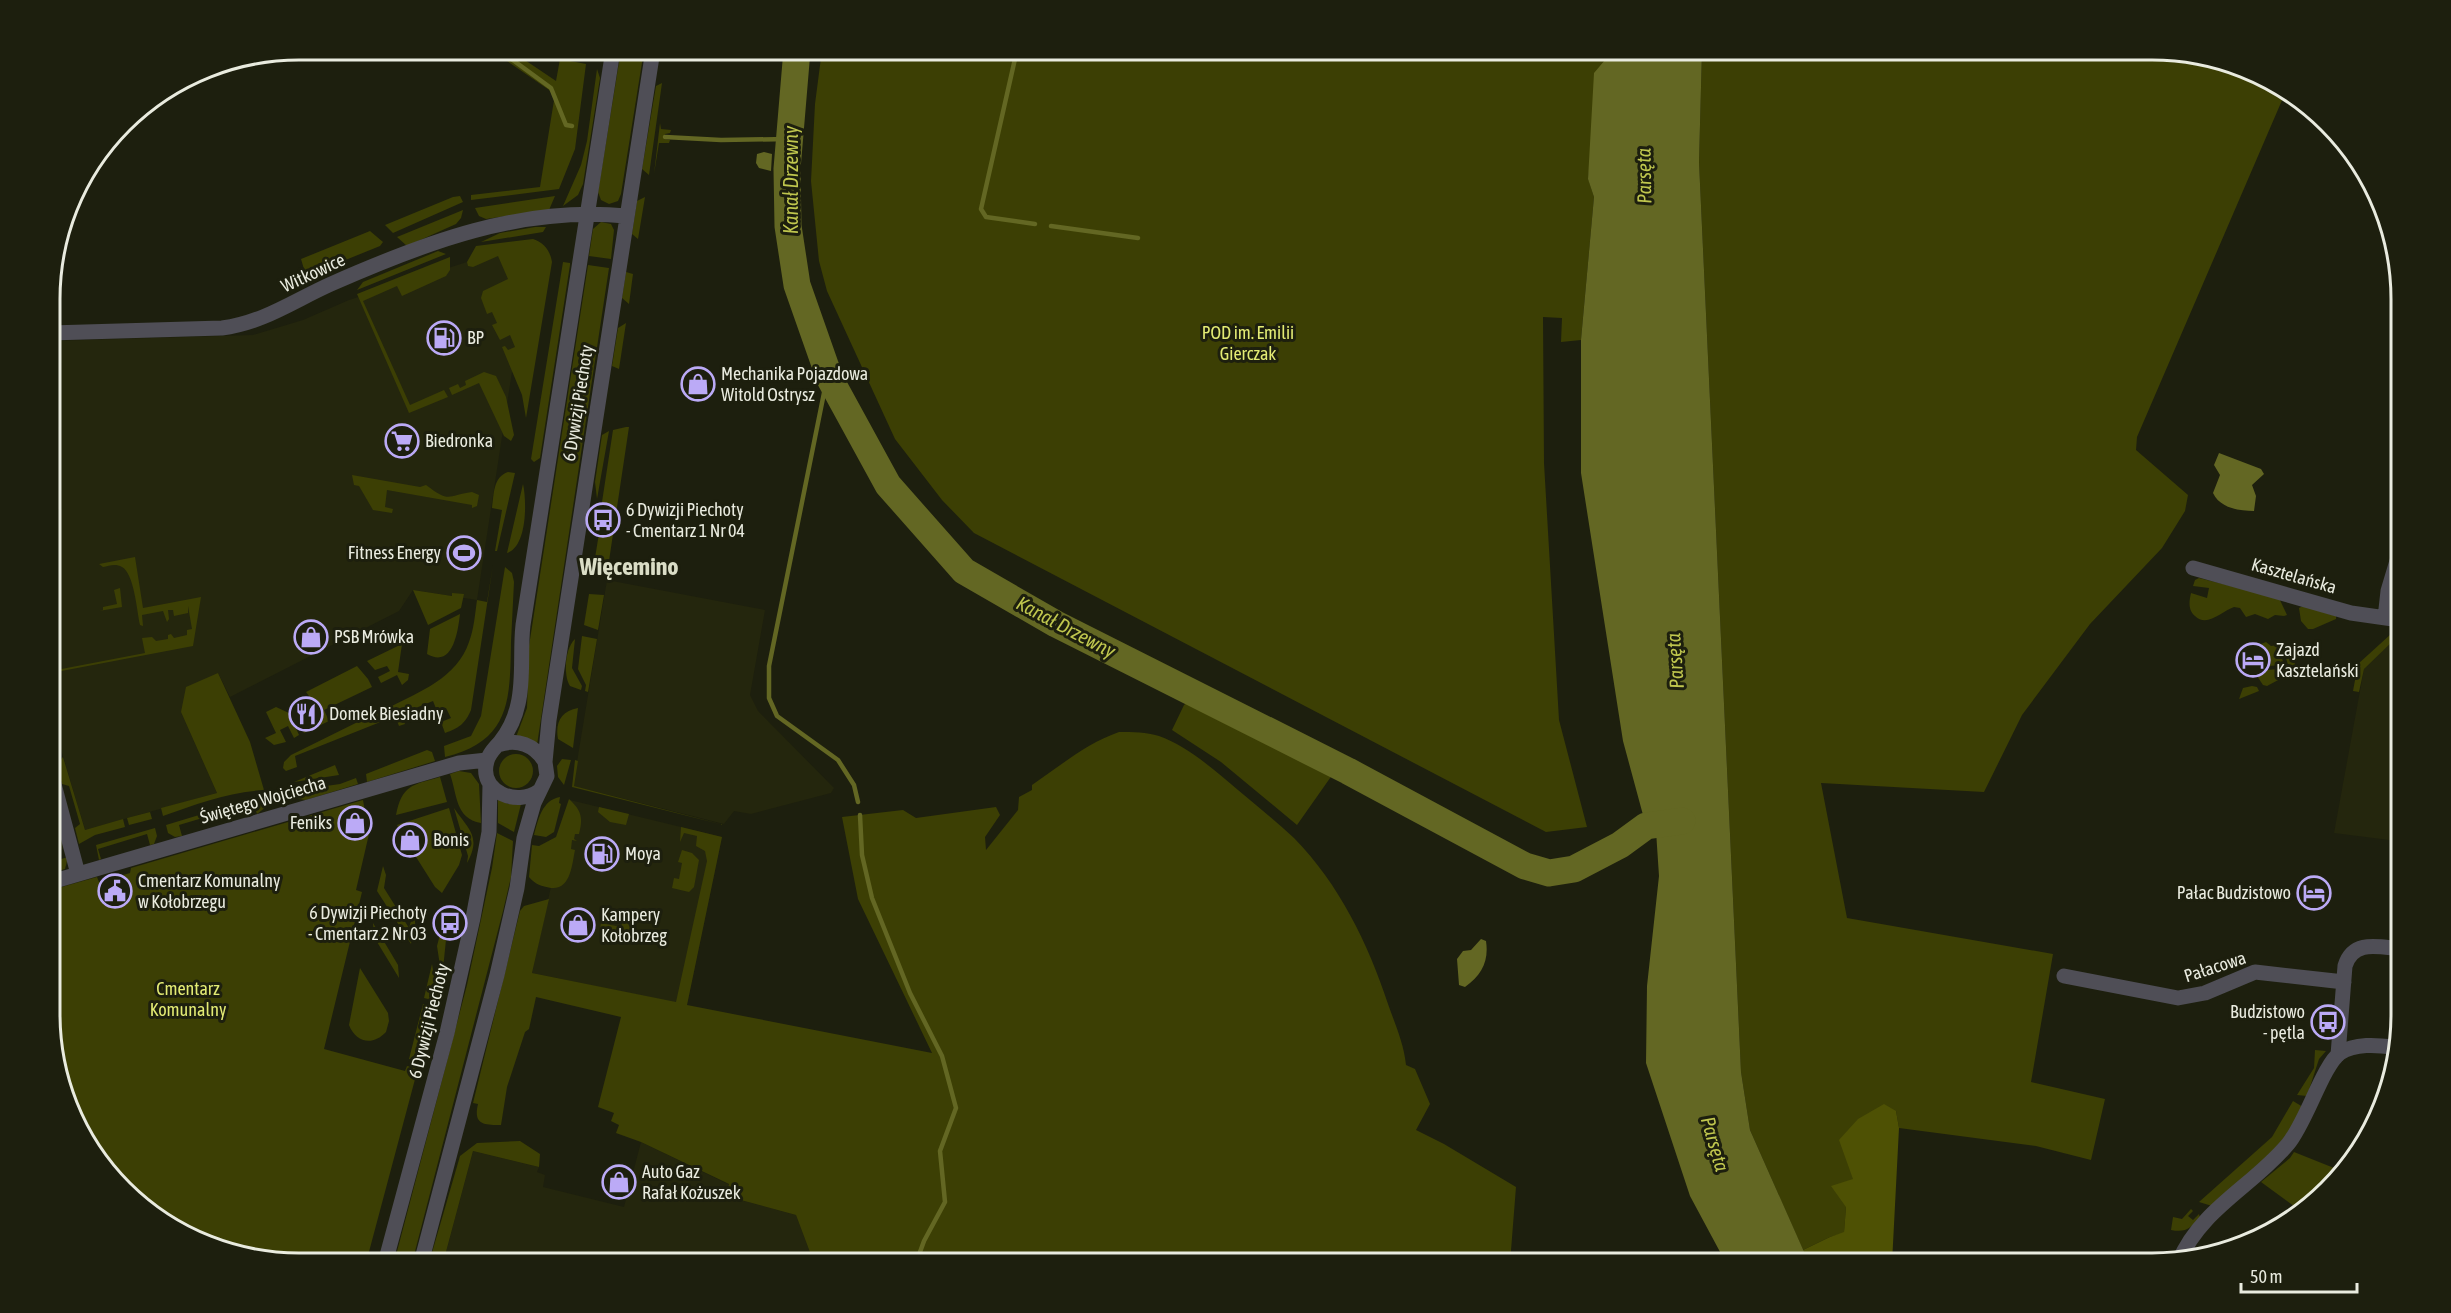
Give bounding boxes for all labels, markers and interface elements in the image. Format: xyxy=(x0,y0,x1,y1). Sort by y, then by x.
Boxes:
water label: Kanał Drzewny xyxy=(779,125,802,234)
water label: Parsęta xyxy=(1632,148,1655,204)
street label: Witkowice xyxy=(278,249,348,296)
fuel station icon: BP xyxy=(426,320,462,356)
park label: POD im. Emilii Gierczak xyxy=(1202,322,1294,364)
place label: BP xyxy=(467,327,485,348)
street label: 6 Dywizji Piechoty xyxy=(558,343,597,463)
place label: Mechanika Pojazdowa Witold Ostrysz xyxy=(721,363,868,405)
shop icon: Mechanika Pojazdowa Witold Ostrysz xyxy=(680,366,716,402)
supermarket icon: Biedronka xyxy=(384,423,420,459)
place label: Biedronka xyxy=(425,430,493,451)
place label: 6 Dywizji Piechoty - Cmentarz 1 Nr 04 xyxy=(626,499,745,541)
bus stop icon: 6 Dywizji Piechoty - Cmentarz 1 Nr 04 xyxy=(585,502,621,538)
sports icon: Fitness Energy xyxy=(446,535,482,571)
place label: Fitness Energy xyxy=(348,542,441,563)
district label: Więcemino xyxy=(578,553,679,580)
street label: Kasztelańska xyxy=(2249,553,2339,598)
water label: Kanał Drzewny xyxy=(1013,591,1120,663)
shop icon: PSB Mrówka xyxy=(293,619,329,655)
place label: PSB Mrówka xyxy=(334,626,414,647)
water label: Parsęta xyxy=(1661,632,1688,690)
place label: Zajazd Kasztelański xyxy=(2276,639,2359,681)
hotel icon: Zajazd Kasztelański xyxy=(2235,642,2271,678)
restaurant icon: Domek Biesiadny xyxy=(288,696,324,732)
place label: Domek Biesiadny xyxy=(329,703,443,724)
street label: Świętego Wojciecha xyxy=(198,772,328,827)
shop icon: Feniks xyxy=(337,805,373,841)
place label: Feniks xyxy=(290,812,332,833)
shop icon: Bonis xyxy=(392,822,428,858)
place label: Bonis xyxy=(433,829,469,850)
fuel station icon: Moya xyxy=(584,836,620,872)
place label: Moya xyxy=(625,843,661,864)
place label: Cmentarz Komunalny w Kołobrzegu xyxy=(138,870,280,912)
public building icon: Cmentarz Komunalny w Kołobrzegu xyxy=(97,873,133,909)
hotel icon: Pałac Budzistowo xyxy=(2296,875,2332,911)
place label: Pałac Budzistowo xyxy=(2177,882,2291,903)
place label: 6 Dywizji Piechoty - Cmentarz 2 Nr 03 xyxy=(308,902,427,944)
place label: Kampery Kołobrzeg xyxy=(601,904,667,946)
bus stop icon: 6 Dywizji Piechoty - Cmentarz 2 Nr 03 xyxy=(432,905,468,941)
shop icon: Kampery Kołobrzeg xyxy=(560,907,596,943)
street label: Pałacowa xyxy=(2181,947,2248,986)
street label: 6 Dywizji Piechoty xyxy=(404,961,453,1081)
park label: Cmentarz Komunalny xyxy=(150,978,226,1020)
place label: Budzistowo - pętla xyxy=(2230,1001,2305,1043)
bus stop icon: Budzistowo - pętla xyxy=(2310,1004,2346,1040)
water label: Parsęta xyxy=(1697,1114,1734,1174)
place label: Auto Gaz Rafał Kożuszek xyxy=(642,1161,741,1203)
shop icon: Auto Gaz Rafał Kożuszek xyxy=(601,1164,637,1200)
scale bar xyxy=(2241,1256,2356,1294)
text: 50 m xyxy=(2250,1266,2282,1287)

